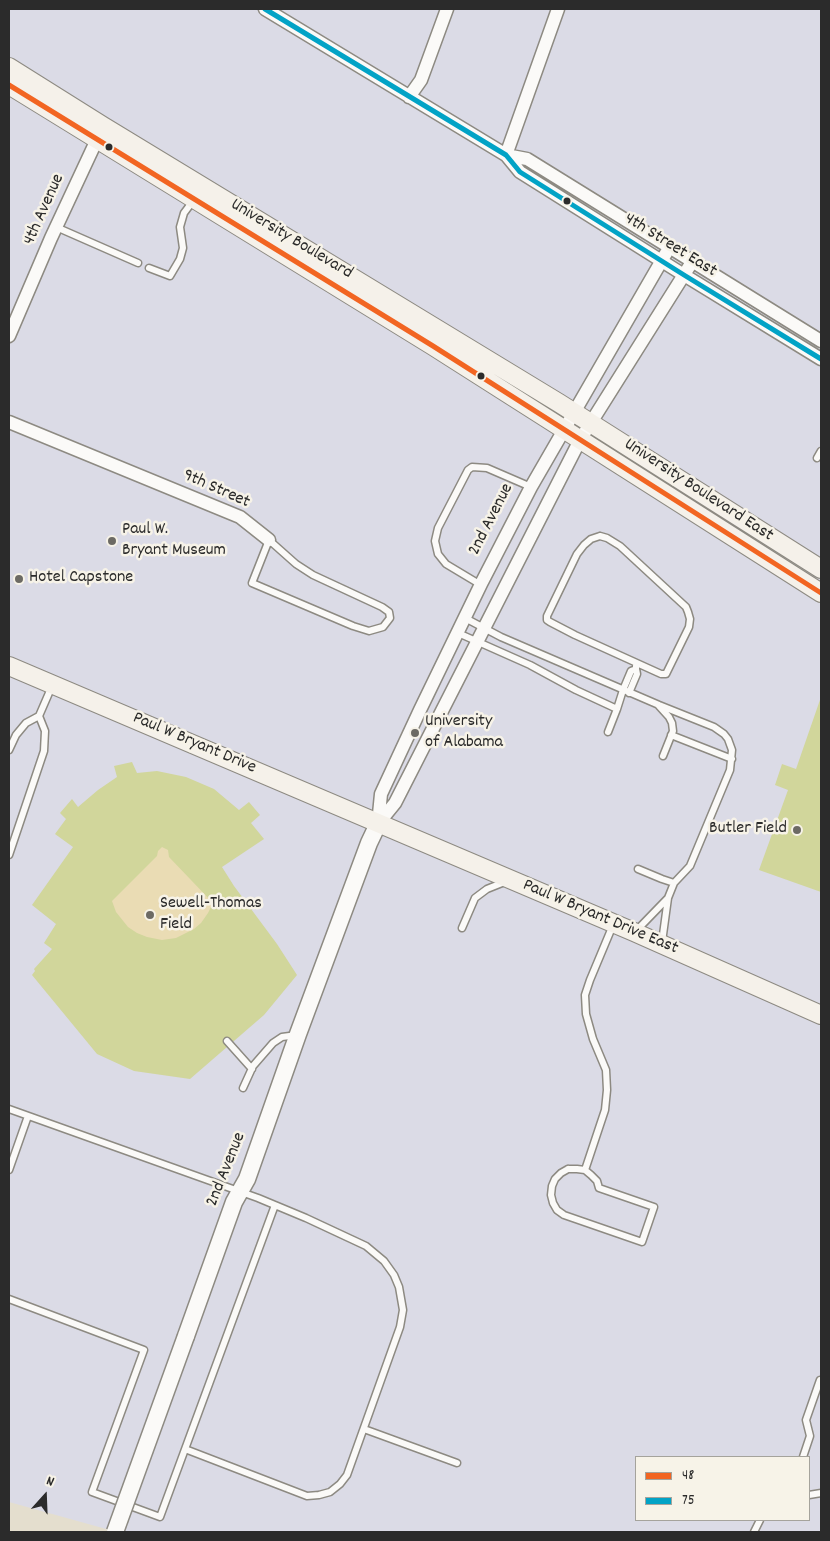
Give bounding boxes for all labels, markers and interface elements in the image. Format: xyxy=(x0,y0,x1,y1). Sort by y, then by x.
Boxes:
unlabelled marker xyxy=(104,142,114,152)
street label: 4th Avenue xyxy=(20,171,70,249)
street label: University Boulevard xyxy=(226,195,356,285)
unlabelled marker xyxy=(562,196,572,206)
street label: 4th Street East xyxy=(620,209,720,283)
unlabelled marker xyxy=(476,371,486,381)
street label: University Boulevard East xyxy=(619,435,777,547)
street label: 9th Street xyxy=(179,466,253,514)
street label: 2nd Avenue xyxy=(465,480,519,560)
place label: Paul W. Bryant Museum xyxy=(122,520,226,562)
marker: Paul W. Bryant Museum xyxy=(106,535,118,547)
place label: Hotel Capstone xyxy=(29,568,133,590)
marker: Hotel Capstone xyxy=(13,573,25,585)
street label: Paul W Bryant Drive xyxy=(129,708,259,780)
place label: University of Alabama xyxy=(425,712,503,754)
marker: University of Alabama xyxy=(409,727,421,739)
place label: Butler Field xyxy=(709,819,787,841)
marker: Butler Field xyxy=(791,824,803,836)
street label: Paul W Bryant Drive East xyxy=(519,875,681,961)
place label: Sewell-Thomas Field xyxy=(160,894,262,936)
marker: Sewell-Thomas Field xyxy=(144,909,156,921)
street label: 2nd Avenue xyxy=(202,1130,252,1210)
legend xyxy=(635,1456,810,1521)
text: 48 xyxy=(682,1465,694,1487)
north arrow xyxy=(20,1471,70,1521)
text: N xyxy=(43,1471,57,1492)
text: 75 xyxy=(682,1490,695,1512)

